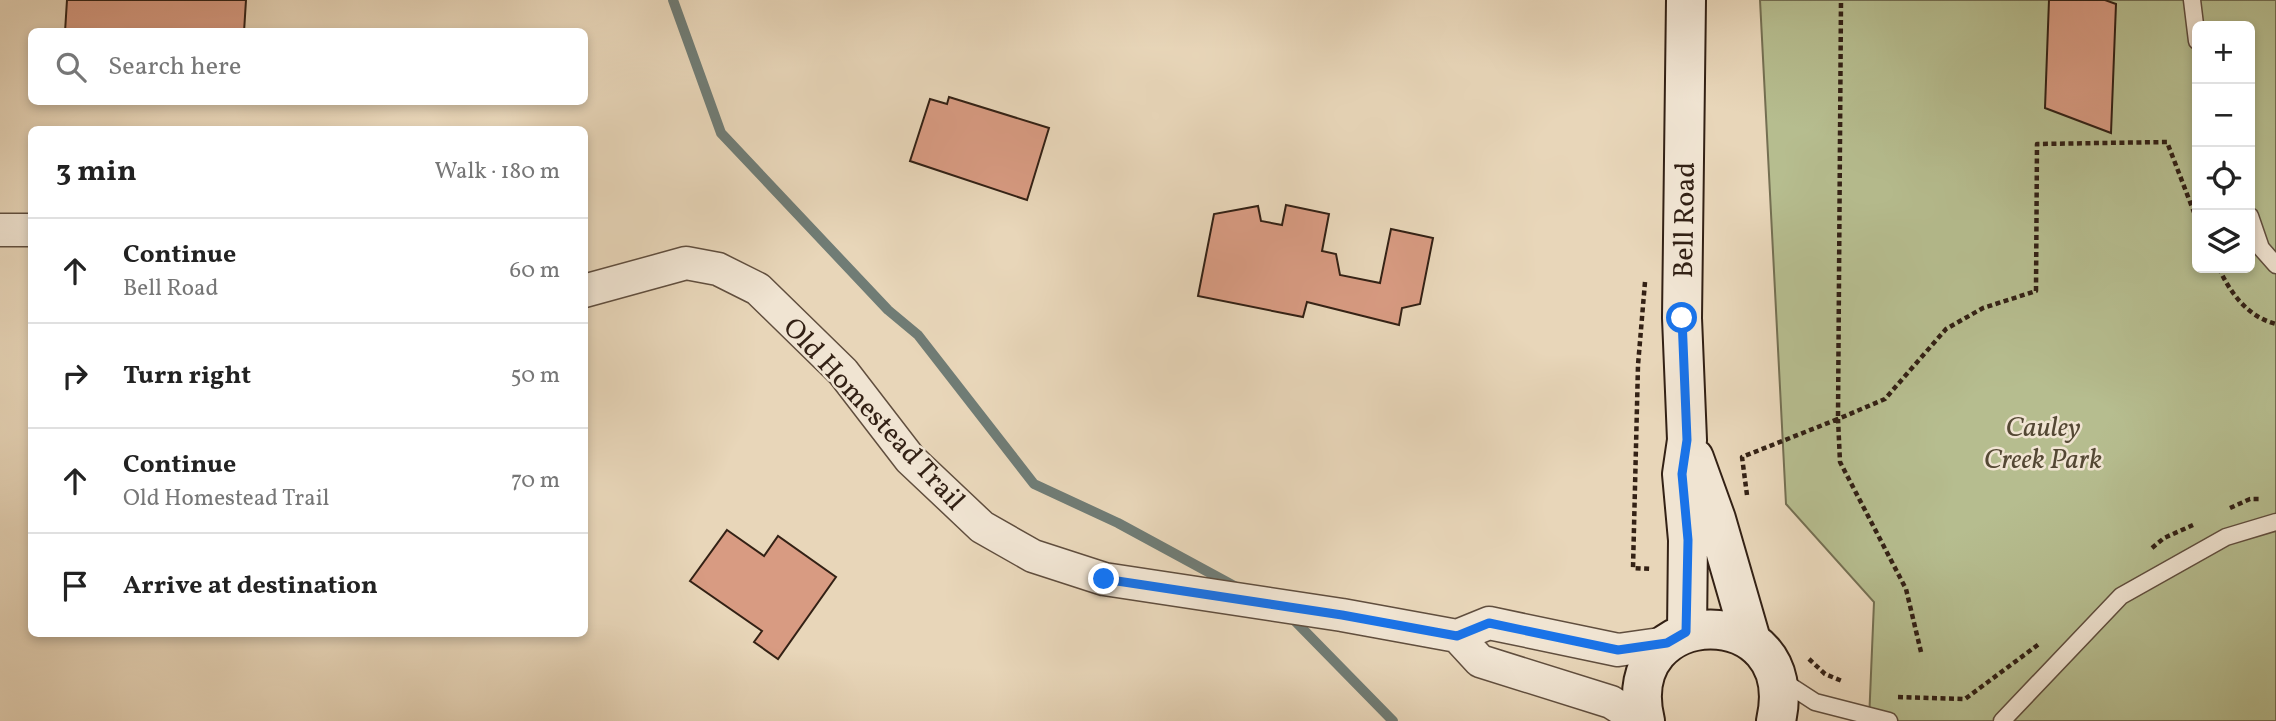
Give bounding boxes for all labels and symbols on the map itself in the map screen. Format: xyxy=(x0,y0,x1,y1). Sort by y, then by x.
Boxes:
street label: Bell Road xyxy=(1665,162,1706,279)
route start xyxy=(1666,302,1697,333)
street label: Old Homestead Trail xyxy=(773,310,973,520)
park label: Cauley Creek Park xyxy=(1984,409,2102,480)
route end xyxy=(1088,563,1119,594)

